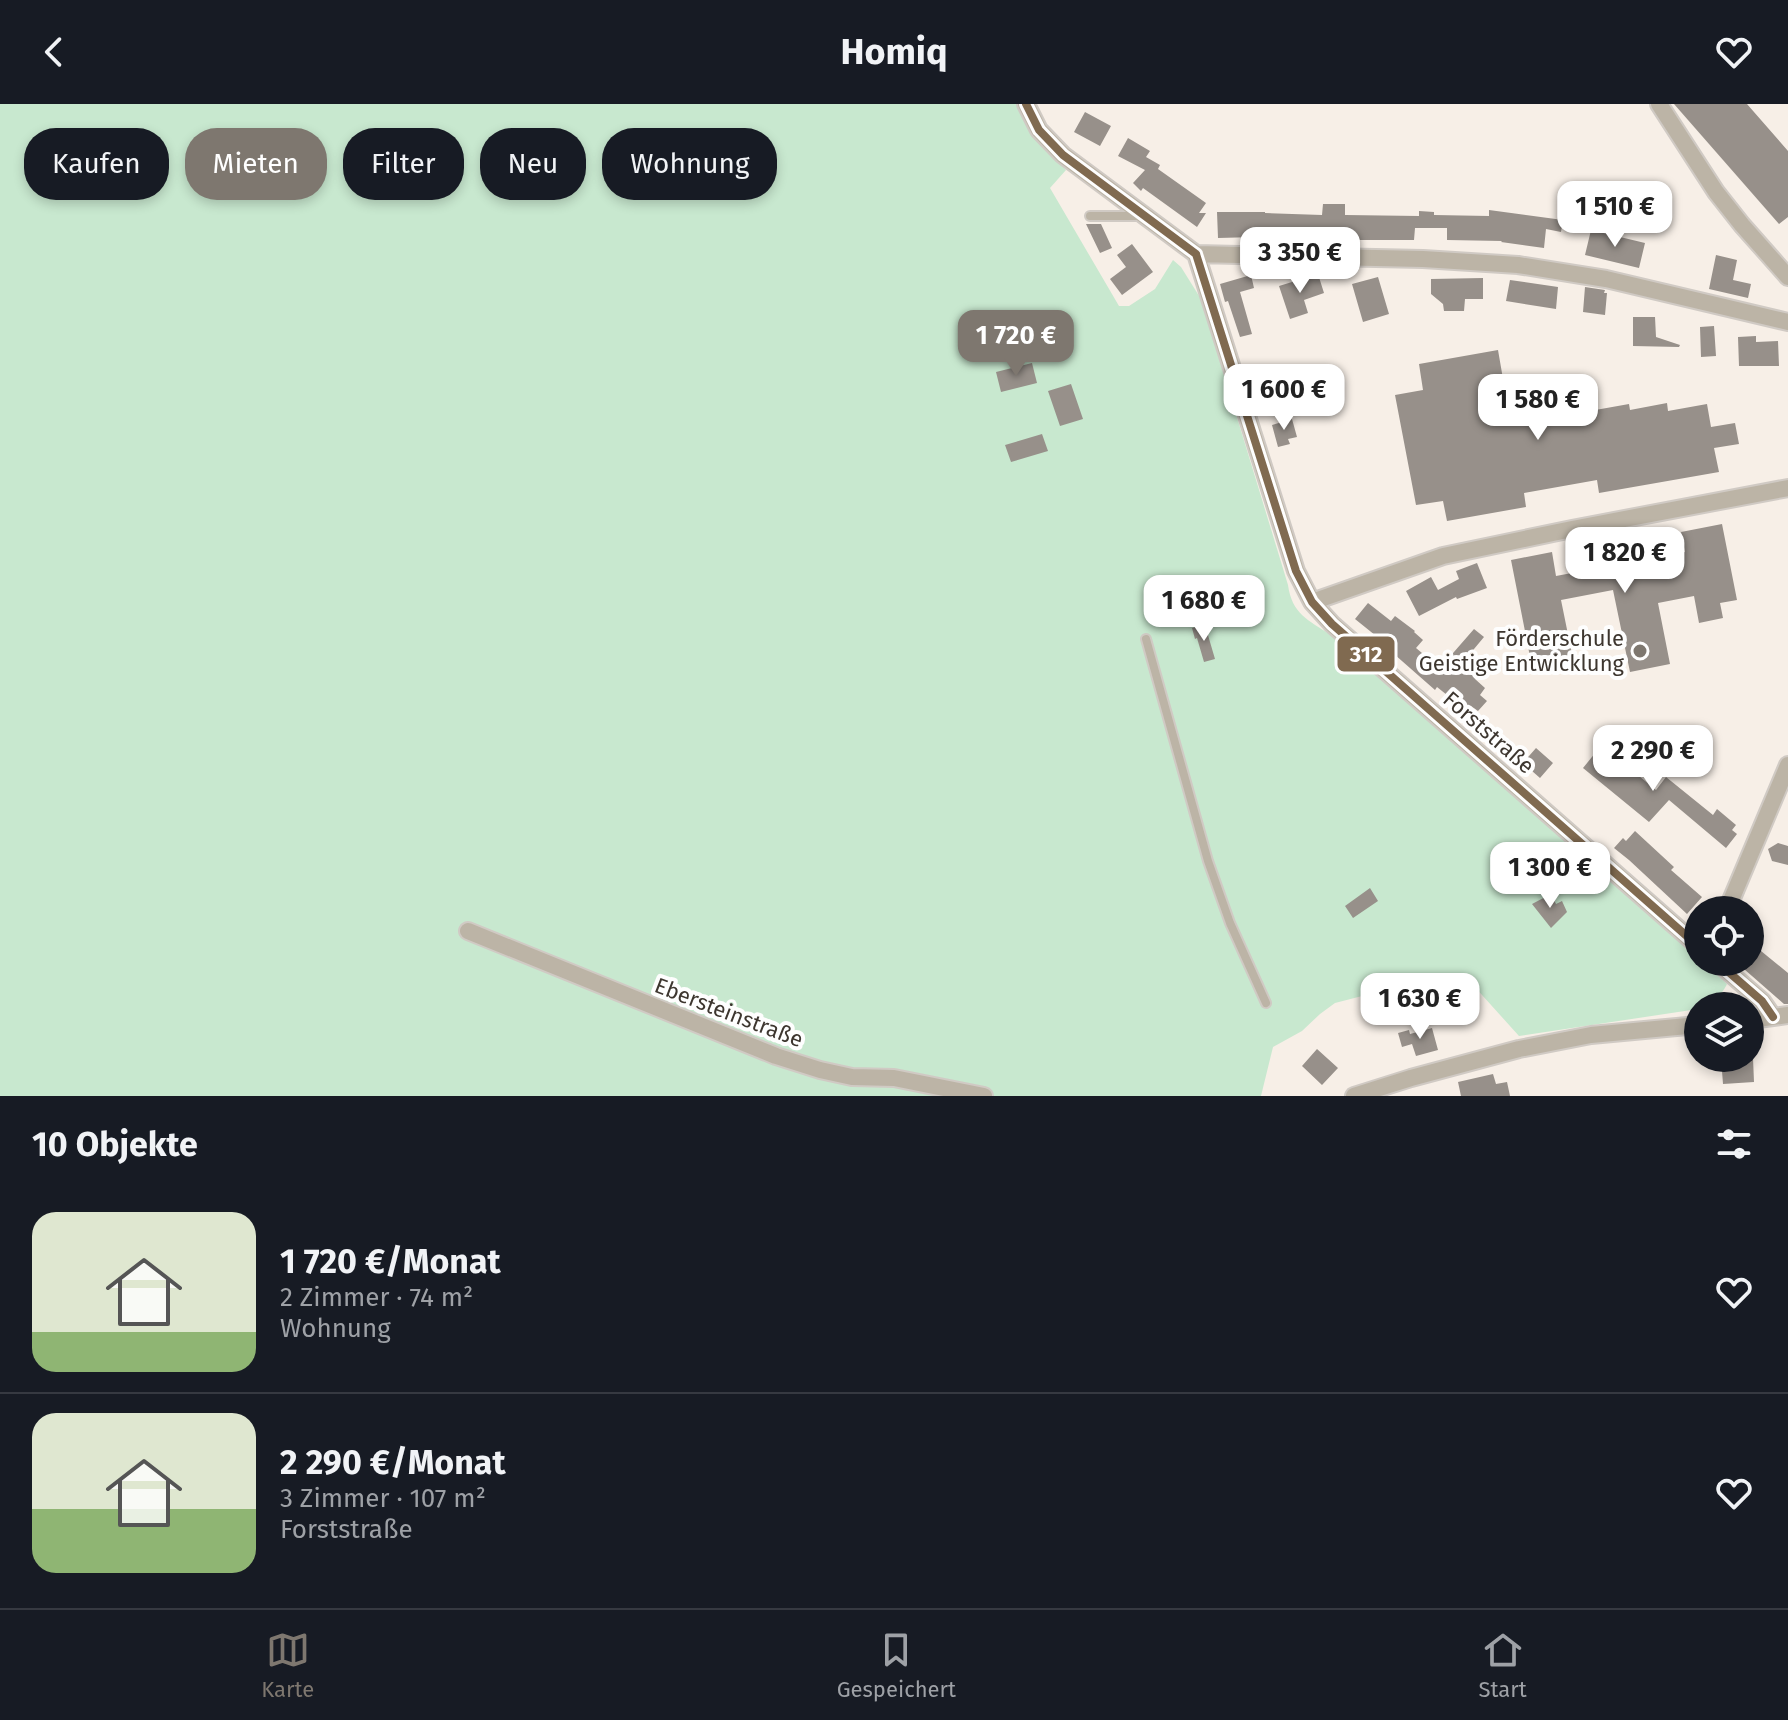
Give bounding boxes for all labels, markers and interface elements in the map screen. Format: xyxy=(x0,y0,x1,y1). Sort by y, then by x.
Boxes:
icon: back xyxy=(32,30,76,74)
text: Homiq xyxy=(840,30,948,74)
icon: heart xyxy=(1712,30,1756,74)
chip: Kaufen xyxy=(24,128,169,200)
chip: Mieten xyxy=(185,128,327,200)
chip: Filter xyxy=(343,128,464,200)
chip: Neu xyxy=(480,128,586,200)
chip: Wohnung xyxy=(602,128,777,200)
pin: 1 510 € xyxy=(1541,181,1689,249)
text: 1 510 € xyxy=(1575,191,1655,222)
pin: 3 350 € xyxy=(1226,227,1374,295)
text: 3 350 € xyxy=(1258,237,1342,268)
pin: 1 720 € xyxy=(942,310,1090,378)
text: 1 720 € xyxy=(976,320,1056,351)
pin: 1 600 € xyxy=(1210,364,1358,432)
text: 1 600 € xyxy=(1242,374,1326,405)
pin: 1 580 € xyxy=(1464,374,1612,442)
text: 1 580 € xyxy=(1496,384,1580,415)
pin: 1 820 € xyxy=(1551,527,1699,595)
text: 1 820 € xyxy=(1583,537,1667,568)
pin: 1 680 € xyxy=(1130,575,1278,643)
text: 1 680 € xyxy=(1162,585,1246,616)
place label: Förderschule Geistige Entwicklung xyxy=(1419,625,1625,677)
line badge: 312 xyxy=(1336,635,1396,673)
text: 312 xyxy=(1349,641,1382,668)
marker: Förderschule Geistige Entwicklung xyxy=(1631,642,1649,660)
street label: Forststraße xyxy=(1437,685,1540,779)
pin: 2 290 € xyxy=(1579,725,1727,793)
text: 2 290 € xyxy=(1611,735,1695,766)
pin: 1 300 € xyxy=(1476,842,1624,910)
text: 1 300 € xyxy=(1508,852,1592,883)
map controls xyxy=(1684,896,1764,1072)
button: locate xyxy=(1684,896,1764,976)
street label: Ebersteinstraße xyxy=(651,972,807,1053)
pin: 1 630 € xyxy=(1346,973,1494,1041)
text: 1 630 € xyxy=(1379,983,1461,1014)
button: layers xyxy=(1684,992,1764,1072)
icon: filters xyxy=(1712,1122,1756,1166)
text: 10 Objekte xyxy=(32,1124,198,1165)
text: 1 720 €/Monat xyxy=(280,1241,501,1282)
icon: home xyxy=(96,1244,192,1340)
icon: heart xyxy=(1712,1270,1756,1314)
text: 2 Zimmer · 74 m² xyxy=(280,1282,473,1313)
text: Wohnung xyxy=(280,1313,391,1344)
text: 2 290 €/Monat xyxy=(280,1442,506,1483)
icon: home xyxy=(96,1445,192,1541)
icon: heart xyxy=(1712,1471,1756,1515)
text: 3 Zimmer · 107 m² xyxy=(280,1483,486,1514)
text: Forststraße xyxy=(280,1514,413,1545)
tab: Karte xyxy=(261,1628,314,1703)
tab: Gespeichert xyxy=(837,1628,956,1703)
tab: Start xyxy=(1479,1628,1527,1703)

